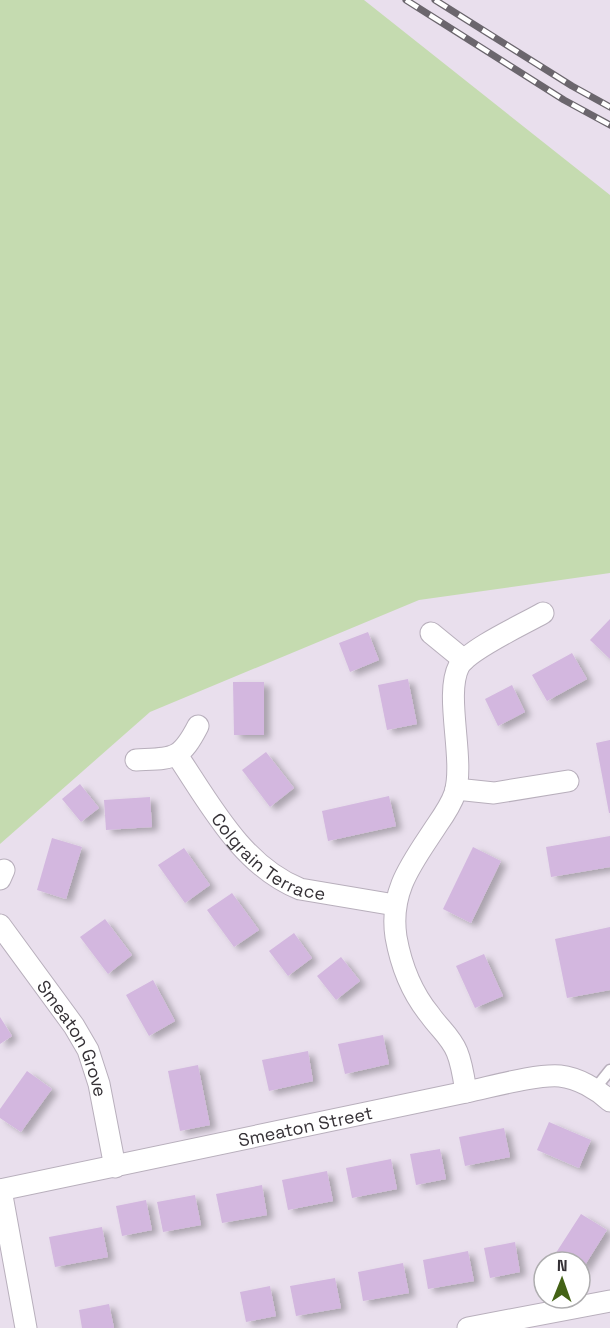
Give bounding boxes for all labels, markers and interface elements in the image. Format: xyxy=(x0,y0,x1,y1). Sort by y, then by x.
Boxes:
street label: Colgrain Terrace xyxy=(207,808,327,905)
street label: Smeaton Grove xyxy=(32,975,113,1099)
street label: Smeaton Street xyxy=(236,1100,375,1151)
north arrow xyxy=(532,1250,592,1310)
text: N xyxy=(557,1255,568,1276)

